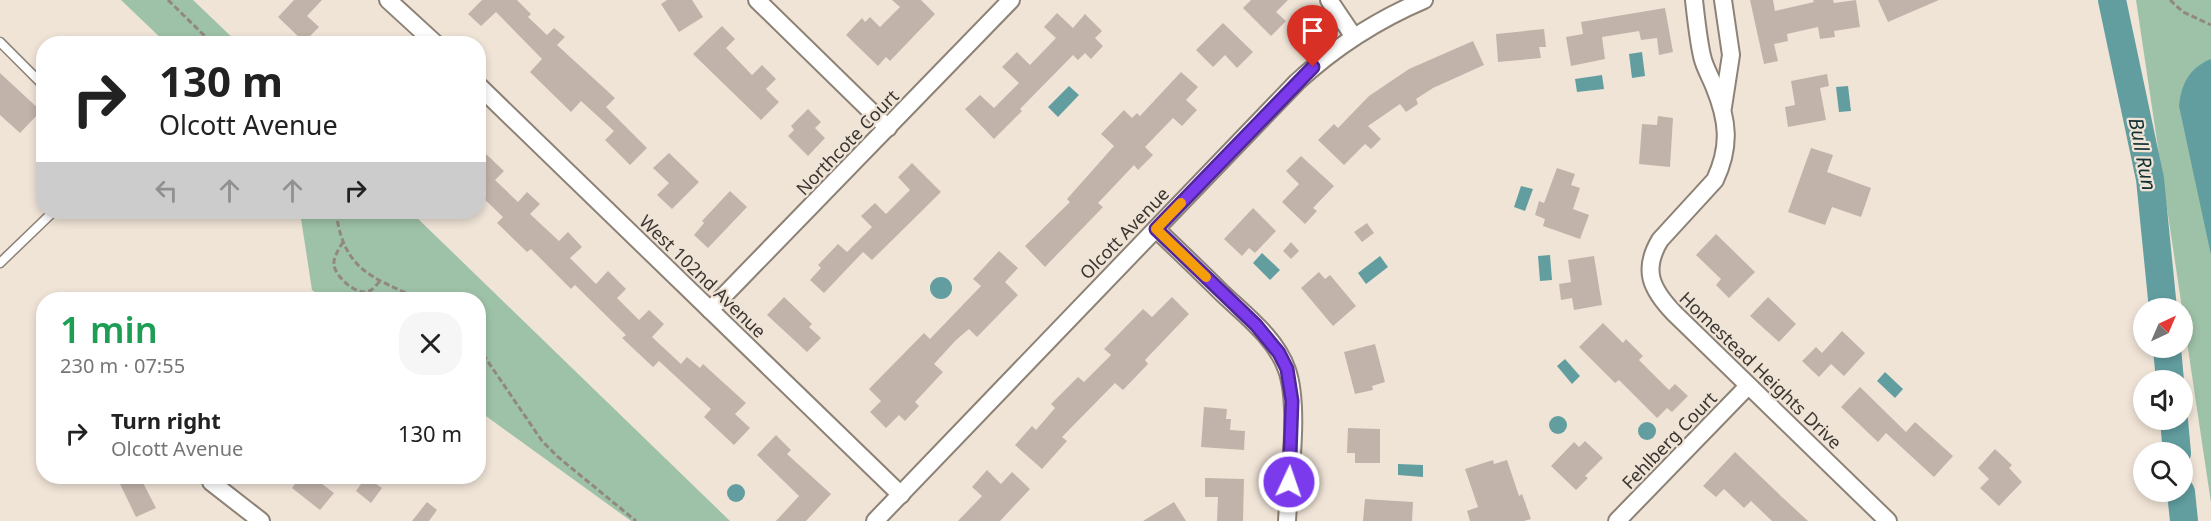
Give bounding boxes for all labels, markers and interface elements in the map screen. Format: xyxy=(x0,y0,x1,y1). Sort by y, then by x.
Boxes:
pin xyxy=(1287,5,1338,67)
icon: arrive xyxy=(1296,14,1329,47)
text: 130 m xyxy=(159,52,283,109)
icon: right xyxy=(60,60,138,138)
street label: Northcote Court xyxy=(791,84,904,200)
text: Olcott Avenue xyxy=(159,106,338,143)
water label: Bull Run xyxy=(2123,115,2163,193)
icon: left xyxy=(150,174,183,207)
icon: ahead xyxy=(213,174,246,207)
icon: ahead xyxy=(276,174,309,207)
icon: right xyxy=(339,174,372,207)
street label: Olcott Avenue xyxy=(1074,182,1174,284)
street label: West 102nd Avenue xyxy=(634,209,772,343)
street label: Homestead Heights Drive xyxy=(1675,286,1847,454)
north arrow xyxy=(2133,298,2193,358)
map controls xyxy=(2133,298,2193,502)
text: 1 min xyxy=(60,305,158,354)
button: close xyxy=(399,312,462,375)
text: 230 m · 07:55 xyxy=(60,352,185,379)
button: sound xyxy=(2133,370,2193,430)
street label: Fehlberg Court xyxy=(1616,386,1722,494)
text: Turn right xyxy=(111,405,221,435)
icon: right xyxy=(60,417,93,450)
text: 130 m xyxy=(398,418,462,448)
text: Olcott Avenue xyxy=(111,435,243,462)
button: search xyxy=(2133,442,2193,502)
position arrow xyxy=(1257,450,1321,514)

